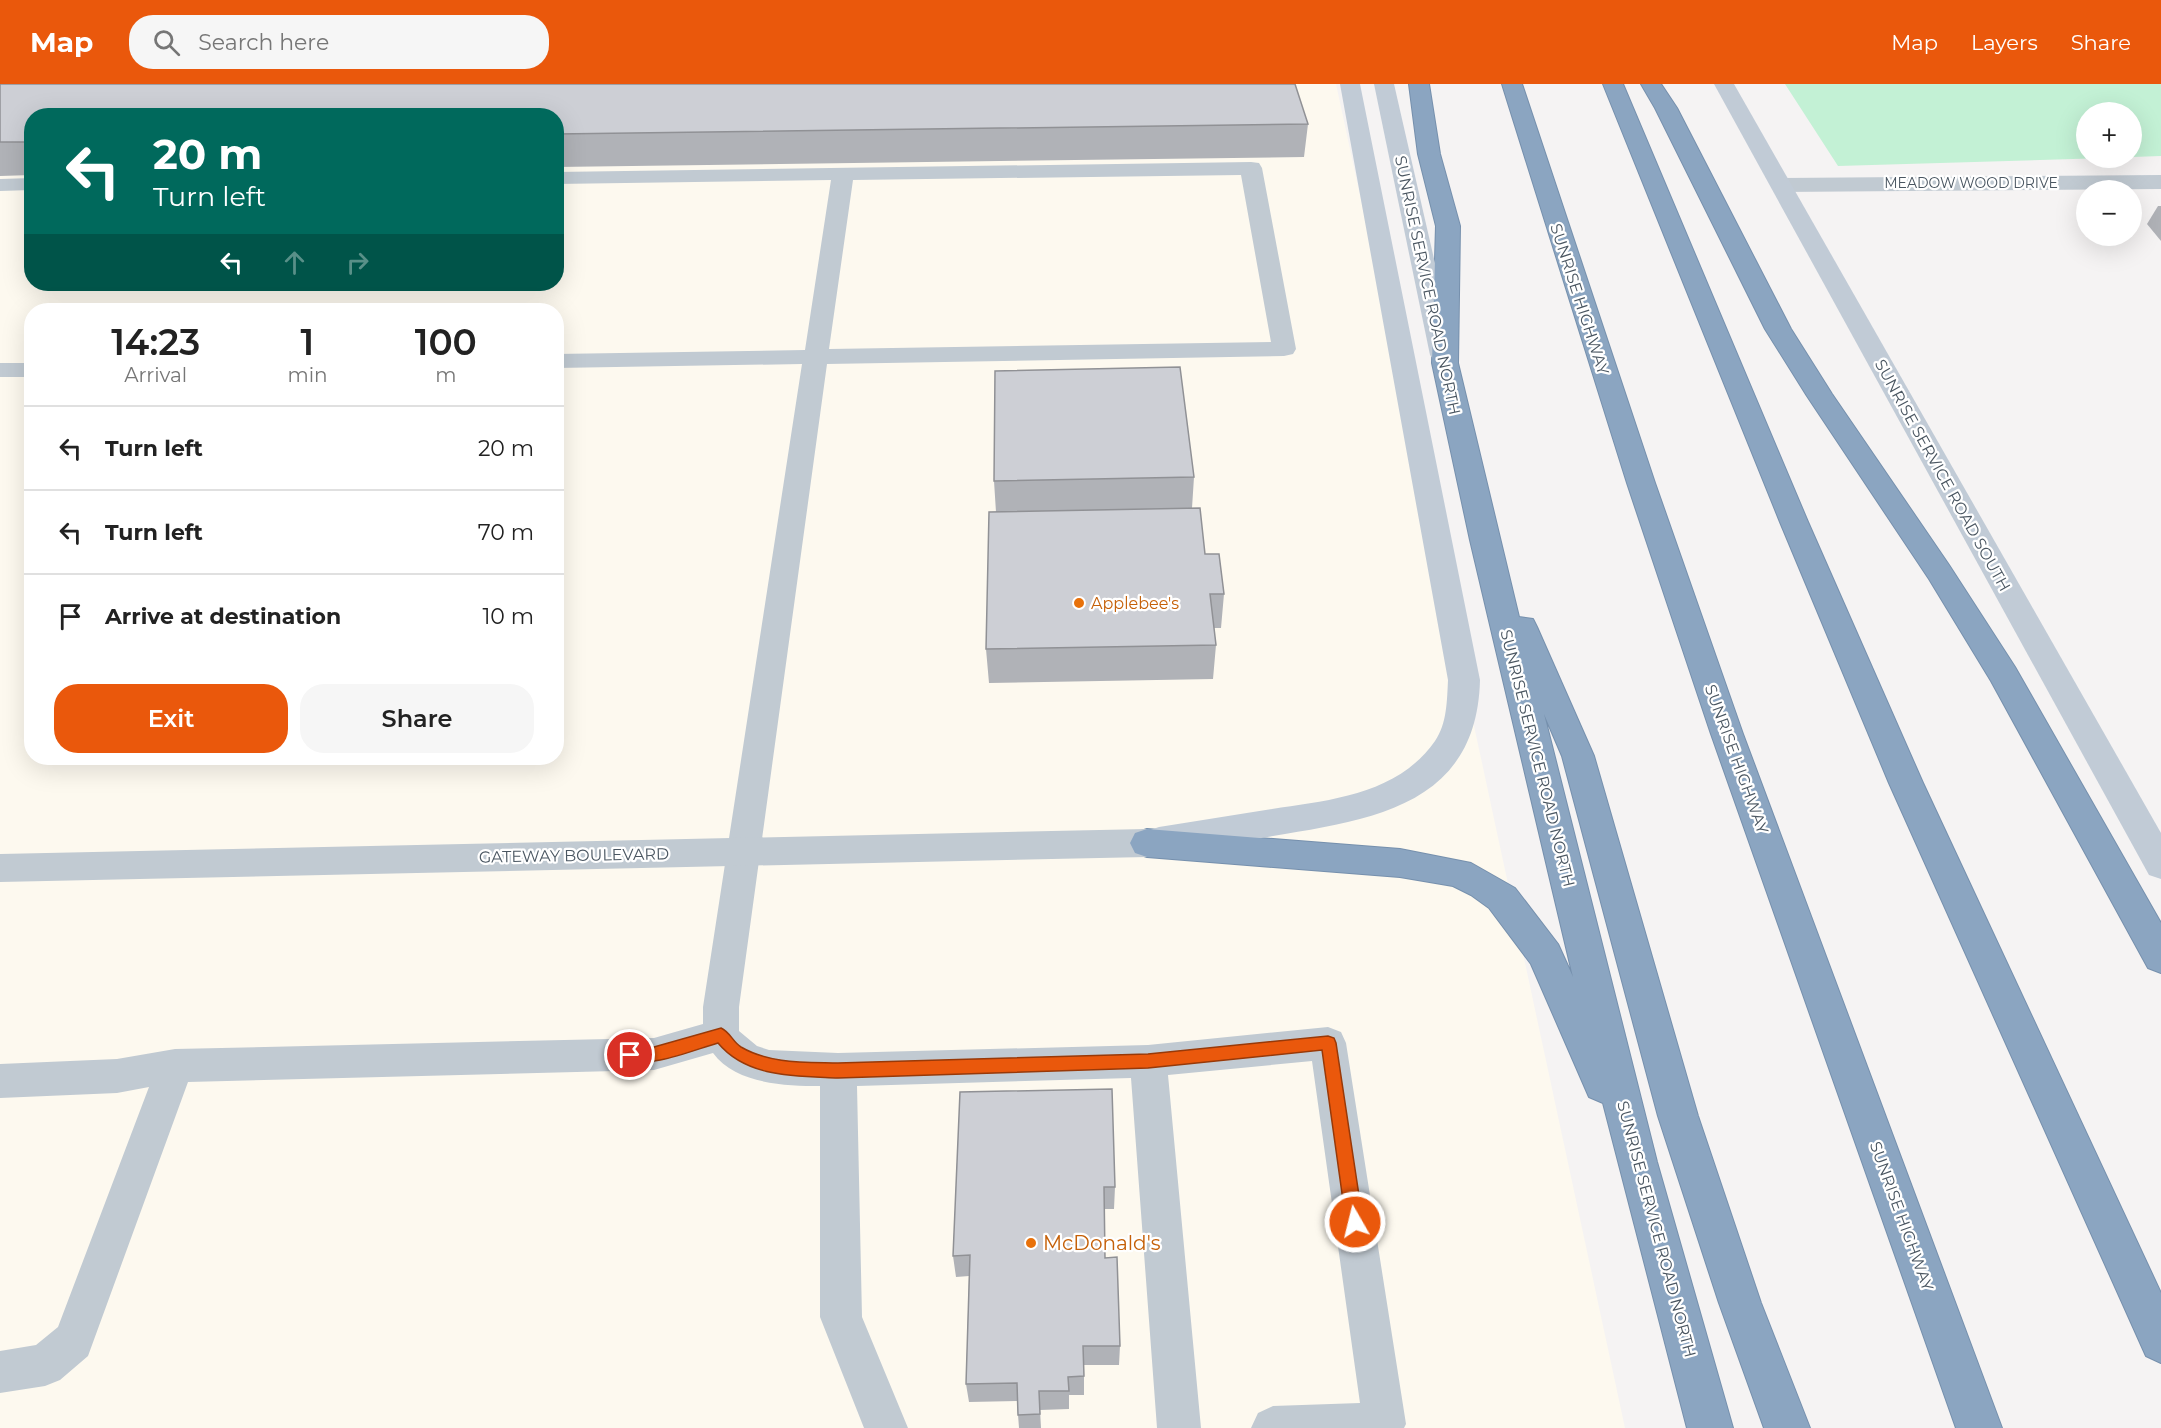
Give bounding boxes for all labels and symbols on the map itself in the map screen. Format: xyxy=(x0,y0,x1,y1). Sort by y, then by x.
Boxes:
street label: SUNRISE SERVICE ROAD NORTH xyxy=(1391,154,1464,416)
street label: MEADOW WOOD DRIVE xyxy=(1884,174,2058,192)
street label: SUNRISE HIGHWAY xyxy=(1546,221,1613,378)
street label: SUNRISE SERVICE ROAD SOUTH xyxy=(1871,356,2014,595)
place label: Applebee's xyxy=(1091,594,1179,613)
marker: Applebee's xyxy=(1072,596,1086,610)
street label: SUNRISE SERVICE ROAD NORTH xyxy=(1496,627,1579,889)
street label: SUNRISE HIGHWAY xyxy=(1701,682,1773,837)
street label: GATEWAY BOULEVARD xyxy=(479,844,669,867)
pin xyxy=(604,1029,655,1080)
street label: SUNRISE SERVICE ROAD NORTH xyxy=(1613,1099,1700,1359)
street label: SUNRISE HIGHWAY xyxy=(1866,1139,1938,1294)
position arrow xyxy=(1323,1190,1387,1254)
place label: McDonald's xyxy=(1043,1231,1161,1255)
marker: McDonald's xyxy=(1024,1236,1038,1250)

